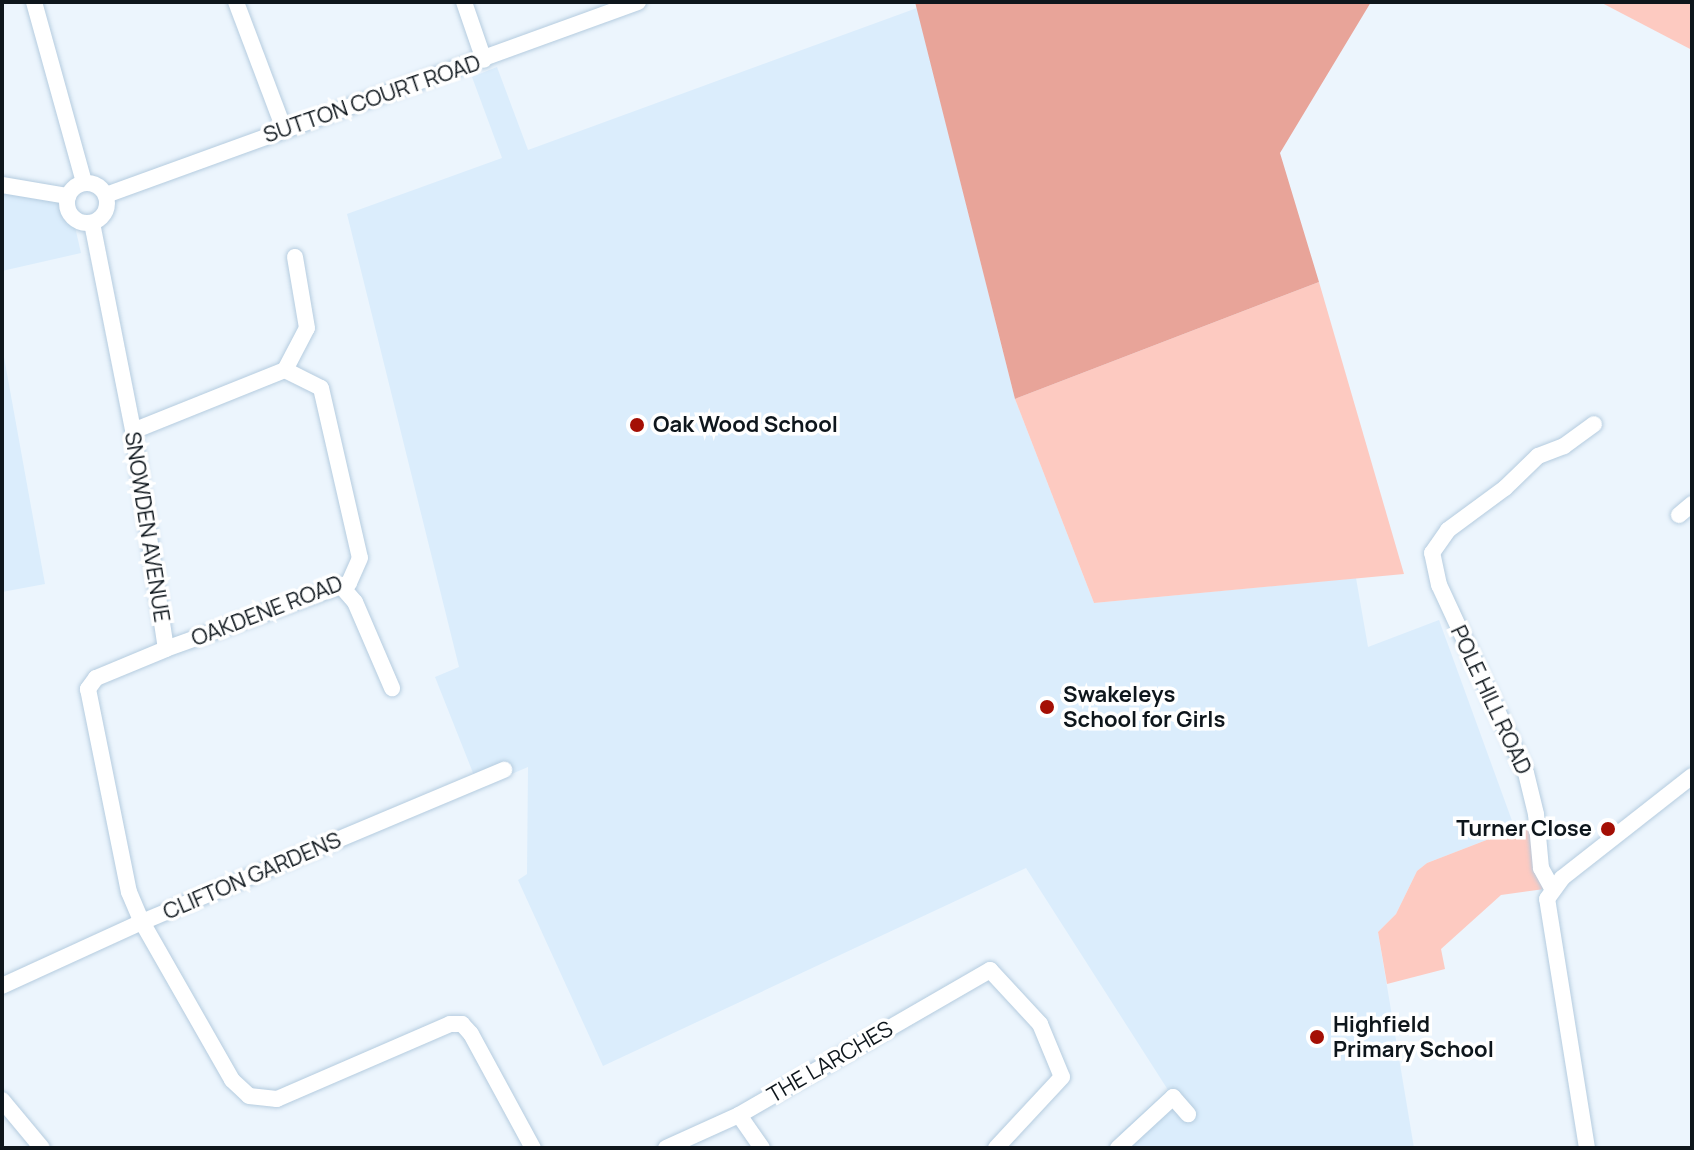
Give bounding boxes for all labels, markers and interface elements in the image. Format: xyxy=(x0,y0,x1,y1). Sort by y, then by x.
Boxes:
street label: SUTTON COURT ROAD xyxy=(260,49,484,149)
place label: Oak Wood School xyxy=(653,412,838,438)
marker: Oak Wood School xyxy=(628,416,646,434)
street label: SNOWDEN AVENUE xyxy=(119,430,175,624)
street label: OAKDENE ROAD xyxy=(188,570,346,652)
street label: POLE HILL ROAD xyxy=(1445,621,1537,779)
place label: Swakeleys School for Girls xyxy=(1063,681,1225,732)
marker: Swakeleys School for Girls xyxy=(1038,698,1056,716)
place label: Turner Close xyxy=(1456,816,1592,842)
marker: Turner Close xyxy=(1599,820,1617,838)
street label: CLIFTON GARDENS xyxy=(159,827,345,925)
place label: Highfield Primary School xyxy=(1333,1011,1494,1062)
street label: THE LARCHES xyxy=(763,1016,897,1108)
marker: Highfield Primary School xyxy=(1308,1028,1326,1046)

